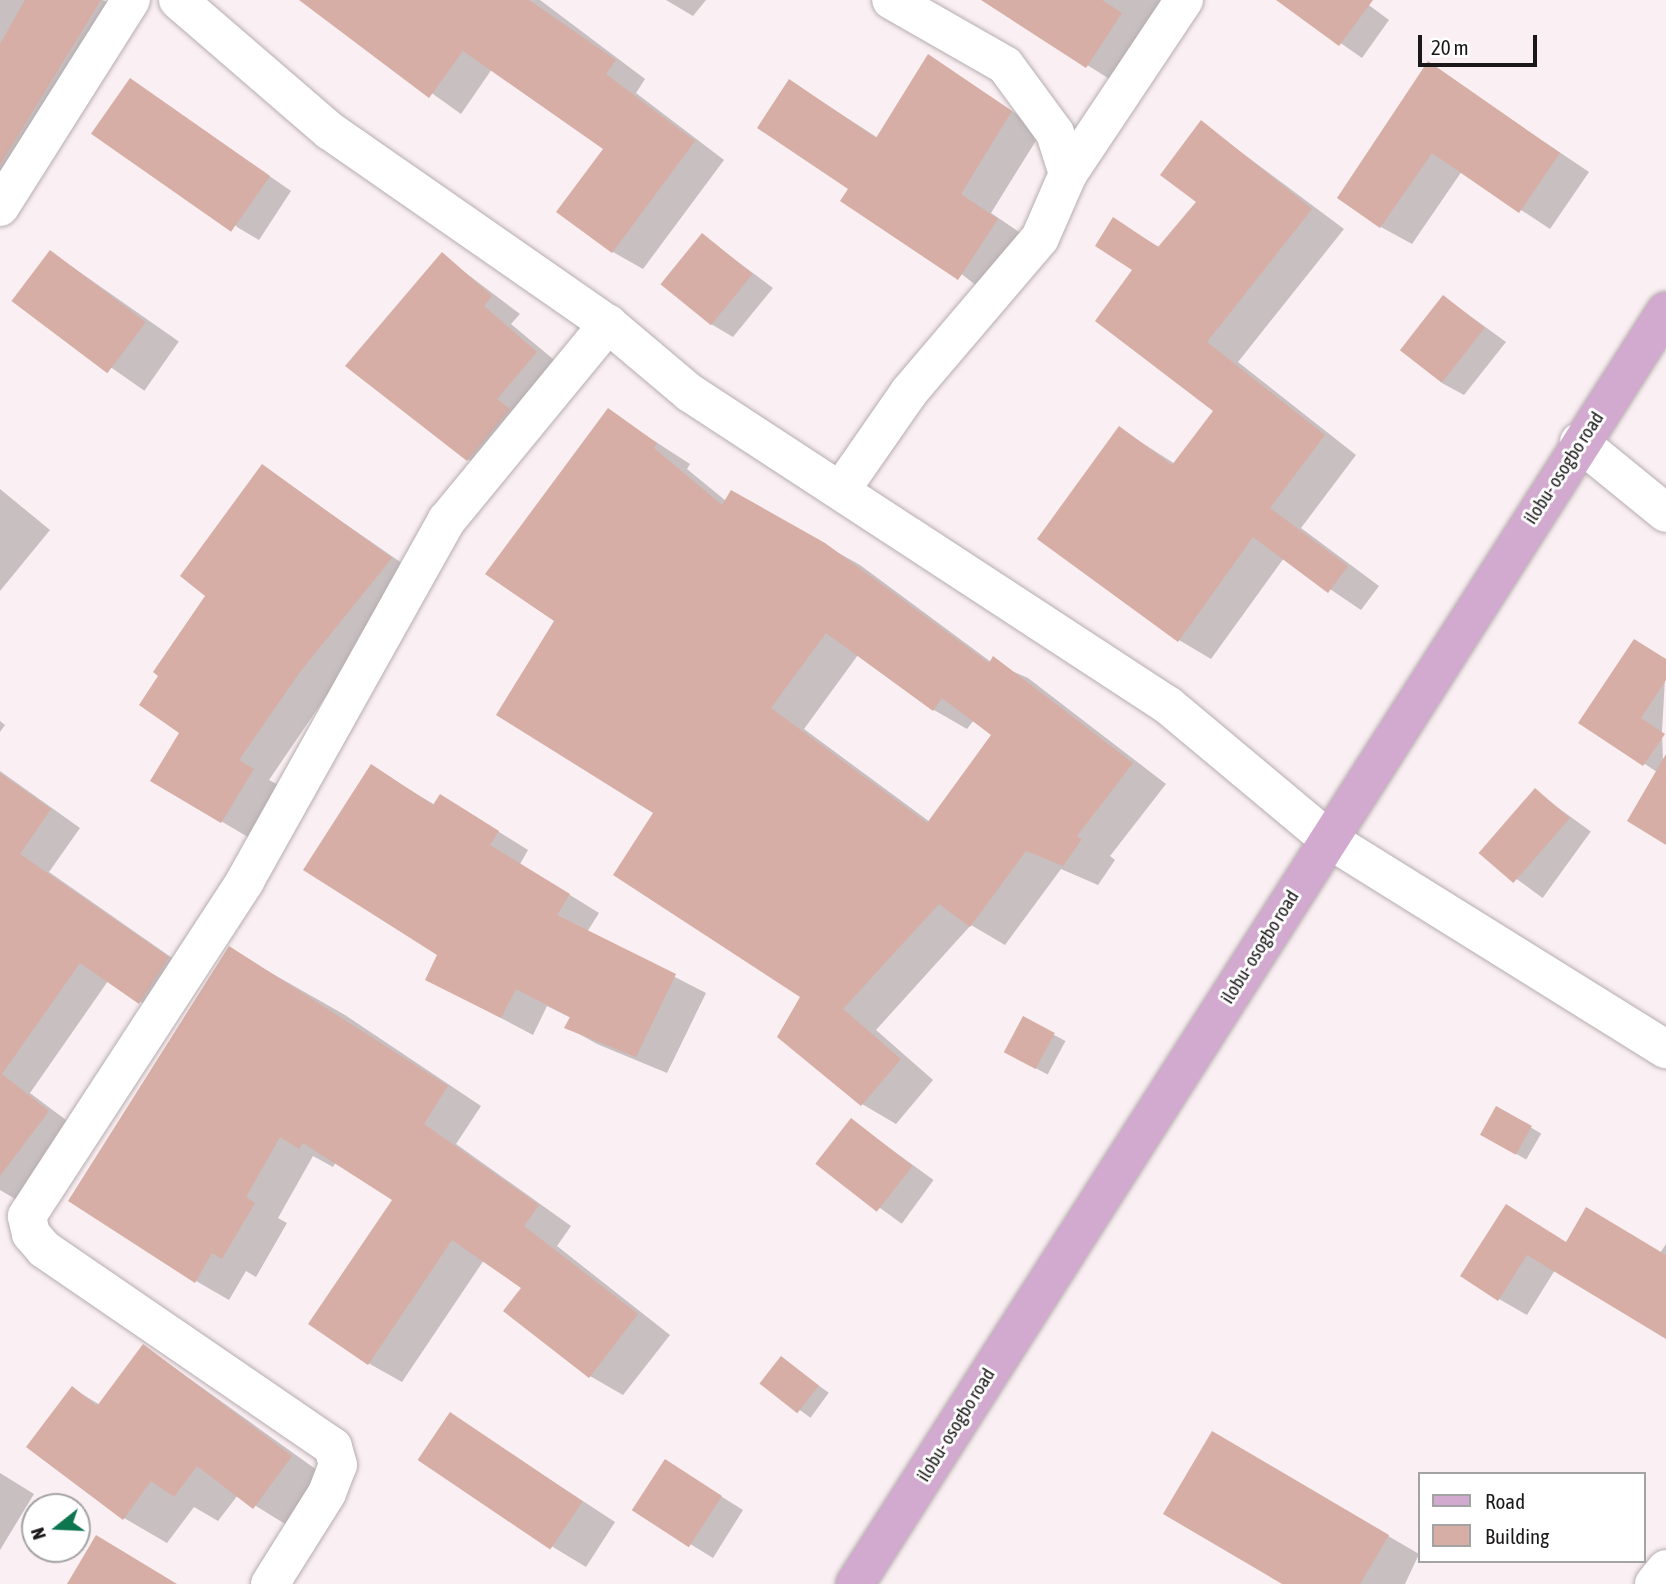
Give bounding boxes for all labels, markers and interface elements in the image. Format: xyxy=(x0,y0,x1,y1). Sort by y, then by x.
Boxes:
scale bar xyxy=(1421,21,1540,65)
text: 20 m xyxy=(1431,35,1469,59)
street label: ilobu- osogbo road xyxy=(1519,408,1609,528)
street label: ilobu- osogbo road xyxy=(1216,886,1304,1008)
street label: ilobu- osogbo road xyxy=(912,1364,1000,1486)
legend xyxy=(1418,1472,1645,1563)
text: Road xyxy=(1485,1489,1525,1513)
north arrow xyxy=(21,1493,91,1563)
text: Building xyxy=(1485,1524,1549,1548)
text: N xyxy=(26,1525,50,1543)

